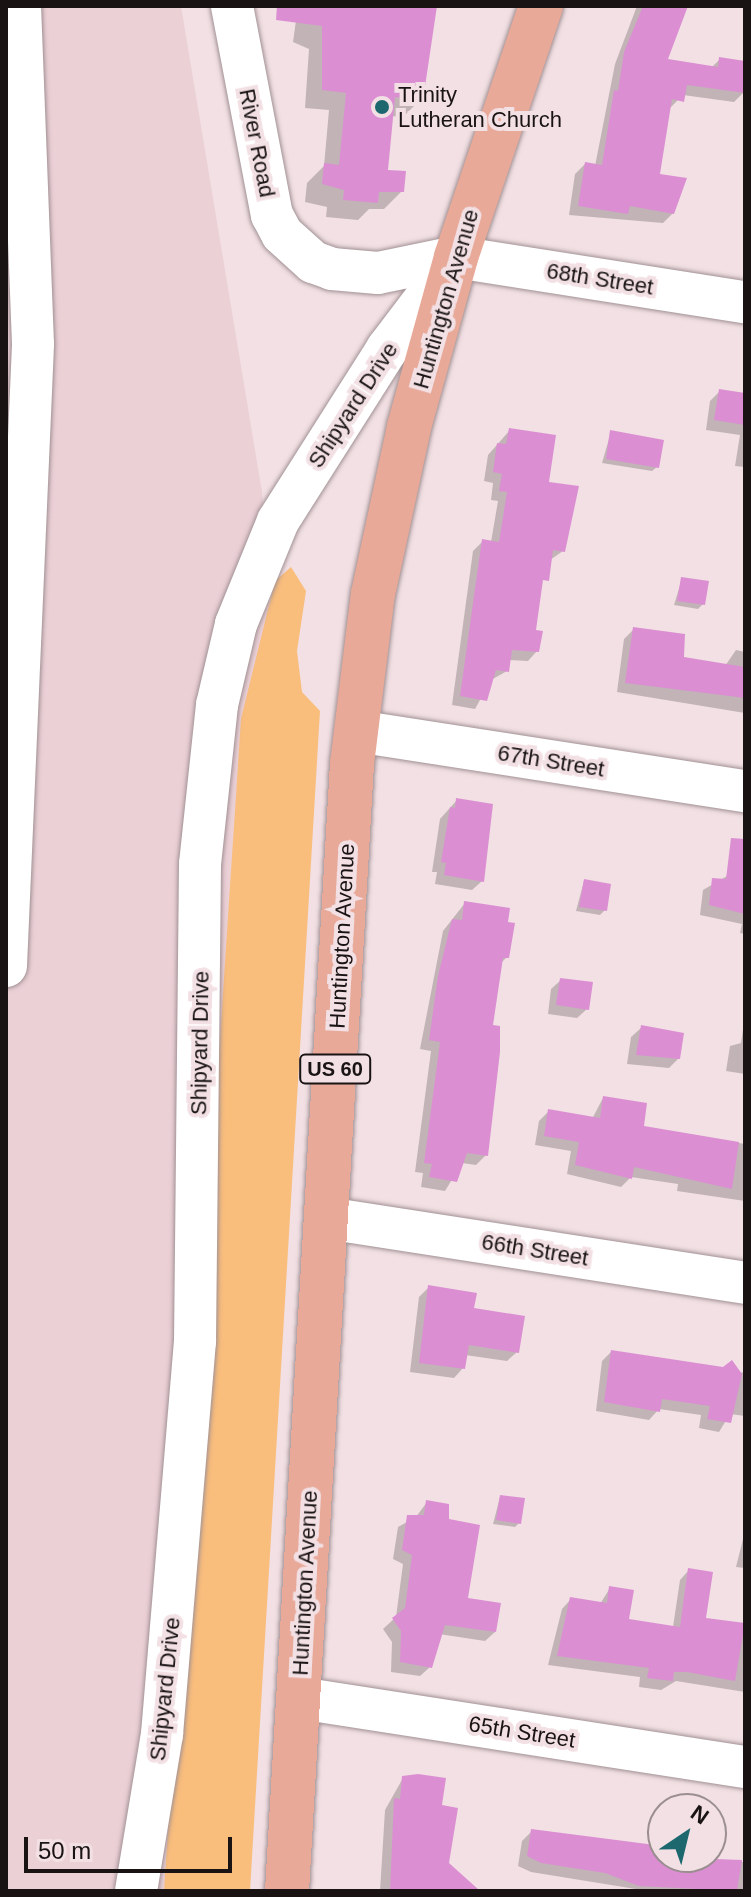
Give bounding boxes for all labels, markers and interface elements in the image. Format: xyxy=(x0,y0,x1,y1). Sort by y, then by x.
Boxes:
place label: Trinity Lutheran Church xyxy=(398,81,562,132)
street label: River Road xyxy=(234,86,280,200)
marker: Trinity Lutheran Church xyxy=(373,98,391,116)
street label: Huntington Avenue xyxy=(408,206,484,392)
street label: 68th Street xyxy=(545,258,655,300)
street label: Shipyard Drive xyxy=(303,337,403,473)
street label: 67th Street xyxy=(496,740,606,782)
street label: Huntington Avenue xyxy=(324,842,360,1030)
street label: Shipyard Drive xyxy=(186,971,214,1115)
road number: US 60 xyxy=(299,1053,371,1085)
street label: 66th Street xyxy=(480,1229,590,1271)
street label: Huntington Avenue xyxy=(287,1489,323,1677)
street label: Shipyard Drive xyxy=(144,1616,186,1762)
street label: 65th Street xyxy=(467,1711,577,1753)
north arrow xyxy=(647,1793,727,1873)
text: N xyxy=(686,1800,714,1829)
scale bar xyxy=(28,1821,236,1871)
text: 50 m xyxy=(38,1837,91,1864)

